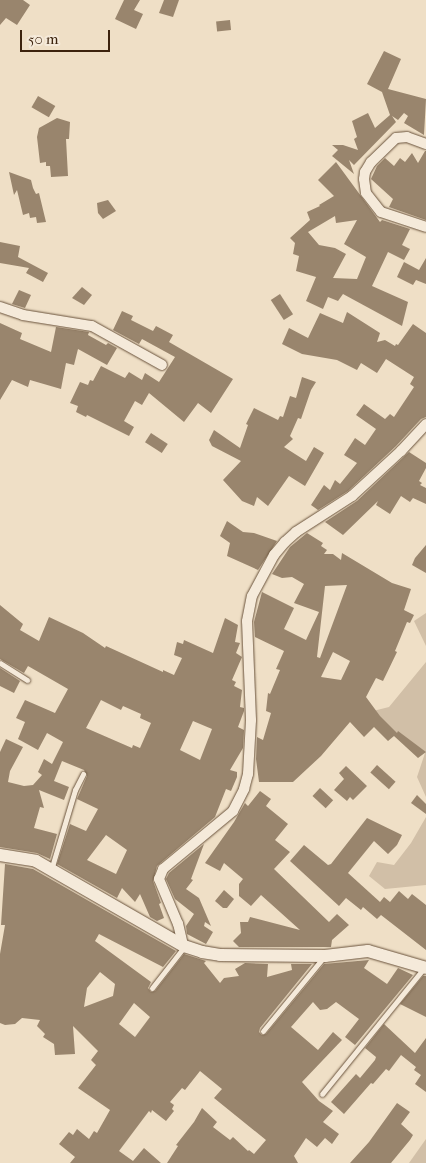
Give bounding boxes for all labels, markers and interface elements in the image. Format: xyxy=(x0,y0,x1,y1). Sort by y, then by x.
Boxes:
scale bar xyxy=(22,20,112,52)
text: 50 m xyxy=(28,30,58,48)

